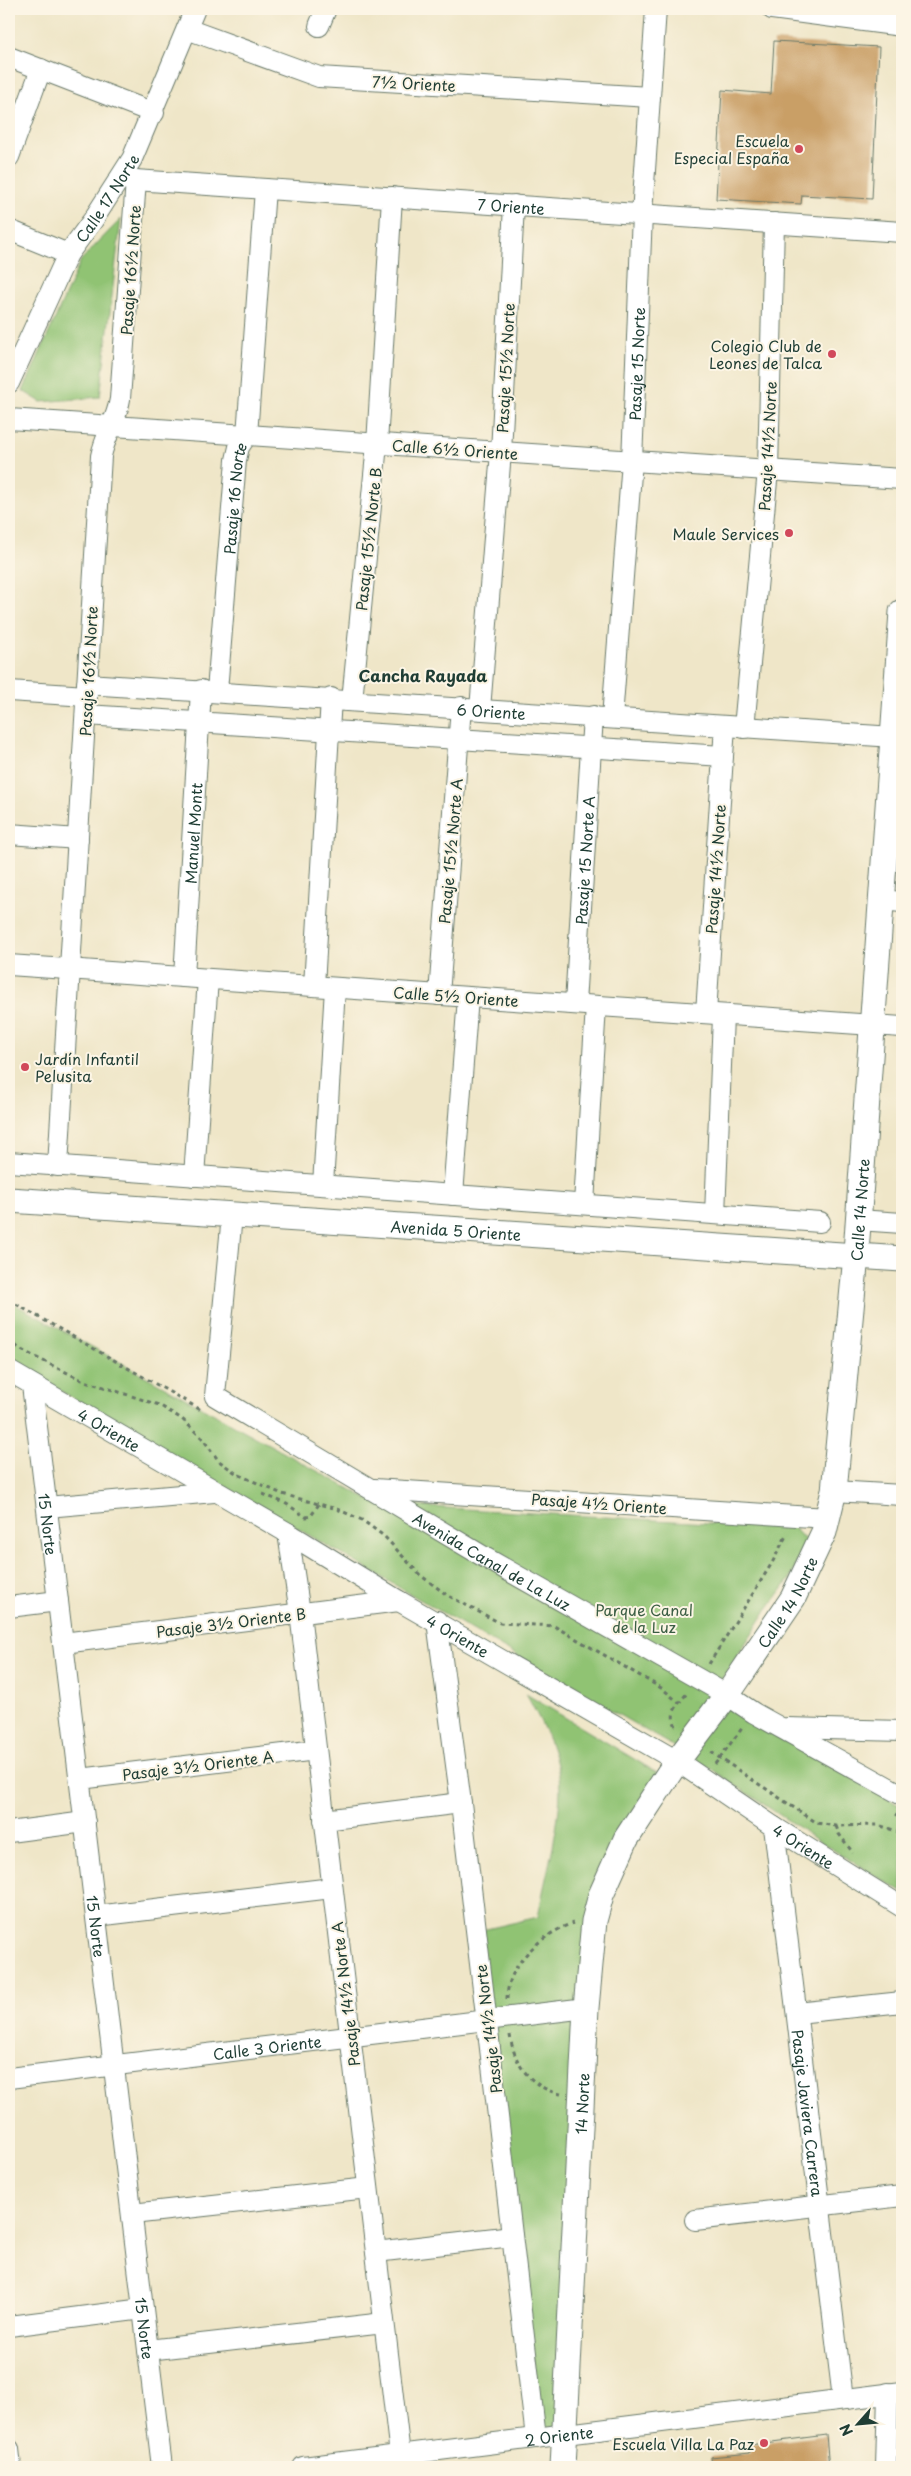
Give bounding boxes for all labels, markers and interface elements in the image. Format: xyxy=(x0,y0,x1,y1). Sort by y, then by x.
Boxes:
street label: 7½ Oriente xyxy=(372,69,456,97)
place label: Escuela Especial España xyxy=(674,129,790,169)
marker: Escuela Especial España xyxy=(793,143,805,155)
street label: Calle 17 Norte xyxy=(69,151,144,247)
street label: 7 Oriente xyxy=(477,192,545,219)
street label: Pasaje 16½ Norte xyxy=(114,204,146,336)
street label: Pasaje 15½ Norte xyxy=(490,302,520,434)
street label: Pasaje 15 Norte xyxy=(622,307,650,421)
place label: Colegio Club de Leones de Talca xyxy=(709,334,822,374)
marker: Colegio Club de Leones de Talca xyxy=(826,348,838,360)
street label: Pasaje 14½ Norte xyxy=(752,381,782,511)
street label: Calle 6½ Oriente xyxy=(391,433,519,465)
street label: Pasaje 16 Norte xyxy=(217,436,252,555)
street label: Pasaje 15½ Norte B xyxy=(349,466,387,612)
place label: Maule Services xyxy=(672,522,779,545)
marker: Maule Services xyxy=(783,527,795,539)
street label: Pasaje 16½ Norte xyxy=(73,605,103,737)
district label: Cancha Rayada xyxy=(359,663,487,687)
street label: 6 Oriente xyxy=(456,697,526,724)
street label: Pasaje 15½ Norte A xyxy=(432,777,468,925)
street label: Manuel Montt xyxy=(178,782,207,884)
street label: Pasaje 15 Norte A xyxy=(568,795,599,925)
street label: Pasaje 14½ Norte xyxy=(699,803,731,935)
street label: Calle 5½ Oriente xyxy=(392,980,520,1012)
place label: Jardín Infantil Pelusita xyxy=(35,1047,139,1087)
marker: Jardín Infantil Pelusita xyxy=(19,1061,31,1073)
street label: Calle 14 Norte xyxy=(844,1158,874,1262)
street label: Avenida 5 Oriente xyxy=(390,1214,522,1245)
street label: 4 Oriente xyxy=(74,1402,145,1456)
street label: Pasaje 4½ Oriente xyxy=(530,1487,668,1519)
street label: 15 Norte xyxy=(34,1492,64,1556)
street label: Avenida Canal de La Luz xyxy=(409,1506,575,1615)
street label: Calle 14 Norte xyxy=(751,1552,822,1652)
park label: Parque Canal de la Luz xyxy=(595,1598,693,1638)
street label: Pasaje 3½ Oriente B xyxy=(155,1601,307,1643)
street label: 4 Oriente xyxy=(423,1608,494,1662)
street label: Pasaje 3½ Oriente A xyxy=(121,1744,275,1786)
street label: 4 Oriente xyxy=(769,1818,839,1874)
street label: 15 Norte xyxy=(82,1894,112,1958)
street label: Pasaje 14½ Norte A xyxy=(325,1920,365,2068)
street label: Pasaje 14½ Norte xyxy=(469,1963,507,2095)
street label: Pasaje Javiera Carrera xyxy=(787,2028,830,2198)
street label: Calle 3 Oriente xyxy=(212,2029,323,2065)
street label: 14 Norte xyxy=(568,2072,594,2135)
street label: 15 Norte xyxy=(130,2296,160,2361)
north arrow xyxy=(834,2398,884,2448)
street label: 2 Oriente xyxy=(523,2419,595,2451)
text: N xyxy=(834,2420,858,2440)
place label: Escuela Villa La Paz xyxy=(612,2432,754,2455)
marker: Escuela Villa La Paz xyxy=(758,2437,770,2449)

